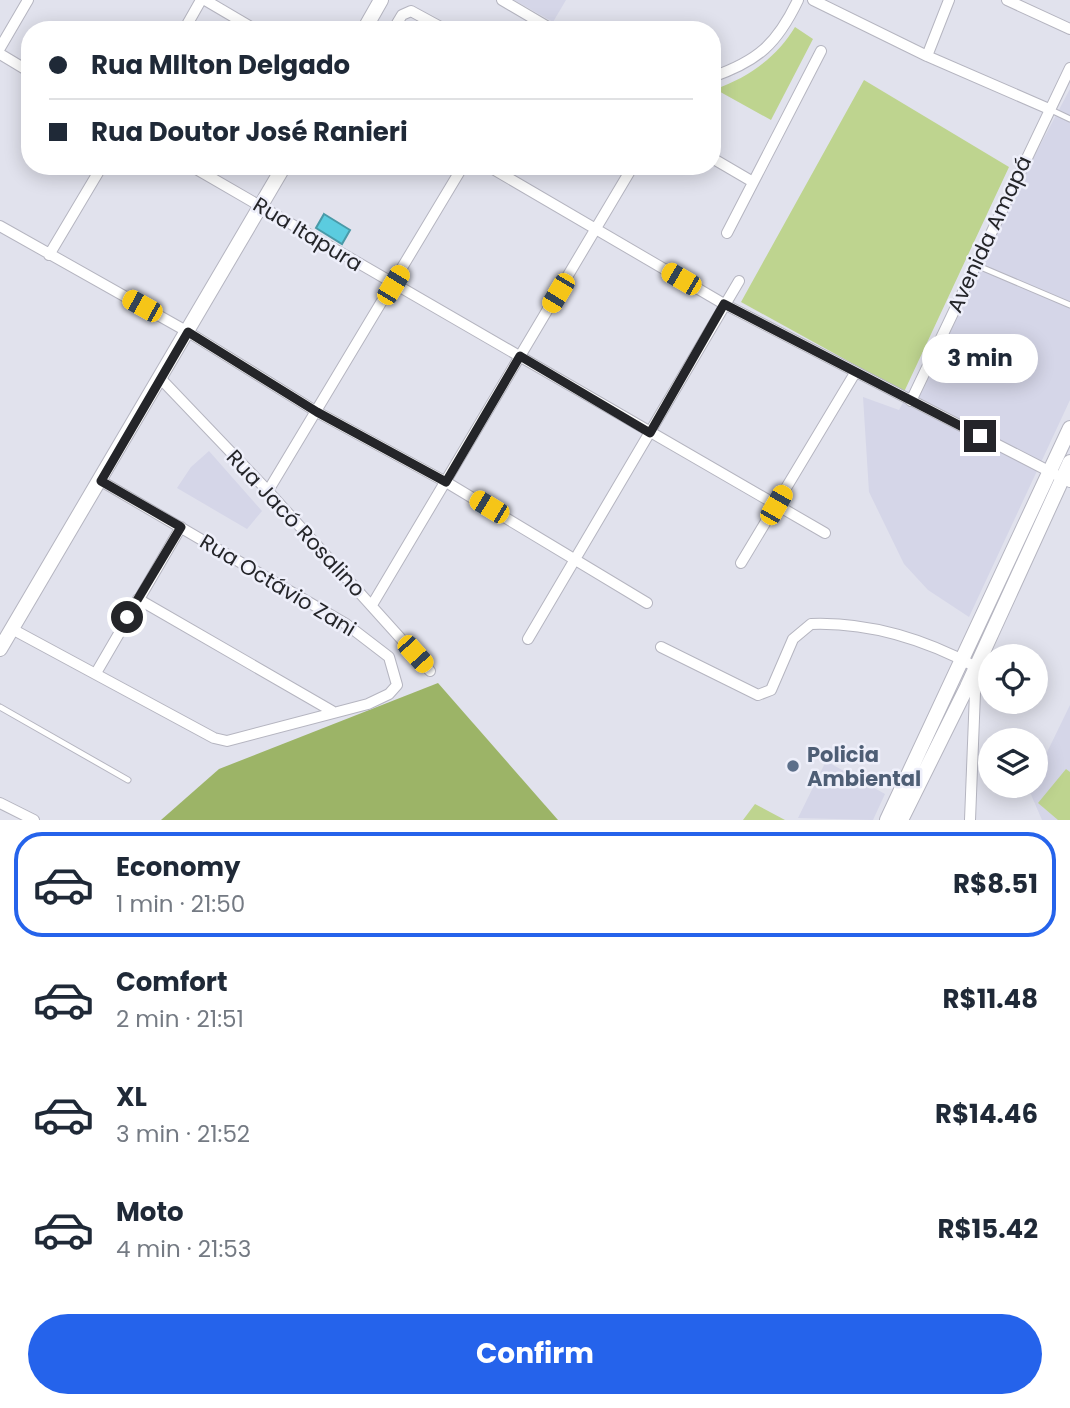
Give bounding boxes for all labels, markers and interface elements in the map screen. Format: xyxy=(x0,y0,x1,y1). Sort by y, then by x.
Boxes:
text: Rua MIlton Delgado xyxy=(91,47,350,83)
text: Rua Doutor José Ranieri xyxy=(91,114,408,150)
street label: Avenida Amapá xyxy=(940,151,1038,317)
street label: Rua Itapura xyxy=(248,190,368,278)
car xyxy=(658,259,705,299)
car xyxy=(374,262,413,308)
car xyxy=(539,270,578,316)
car xyxy=(119,287,166,325)
callout: 3 min xyxy=(922,334,1038,384)
text: 3 min xyxy=(947,342,1013,374)
route end xyxy=(964,420,996,452)
street label: Rua Jacó Rosalino xyxy=(220,443,372,603)
car xyxy=(757,482,796,528)
car xyxy=(466,487,513,527)
street label: Rua Octávio Zani xyxy=(195,527,361,643)
route start xyxy=(111,601,143,633)
car xyxy=(394,631,437,677)
map controls xyxy=(978,644,1048,798)
button: locate xyxy=(978,644,1048,714)
button: layers xyxy=(978,728,1048,798)
place label: Policia Ambiental xyxy=(807,740,921,793)
marker: Policia Ambiental xyxy=(785,758,801,774)
text: Economy xyxy=(116,849,240,885)
icon: car xyxy=(32,853,95,916)
text: R$8.51 xyxy=(953,866,1038,902)
text: 1 min · 21:50 xyxy=(116,888,245,920)
text: Comfort xyxy=(116,964,228,1000)
icon: car xyxy=(32,968,95,1031)
text: R$11.48 xyxy=(943,981,1038,1017)
text: 2 min · 21:51 xyxy=(116,1003,244,1035)
text: XL xyxy=(116,1079,147,1115)
icon: car xyxy=(32,1083,95,1146)
text: R$14.46 xyxy=(935,1096,1038,1132)
text: 3 min · 21:52 xyxy=(116,1118,250,1150)
text: Moto xyxy=(116,1194,184,1230)
icon: car xyxy=(32,1198,95,1261)
text: R$15.42 xyxy=(937,1211,1038,1247)
text: 4 min · 21:53 xyxy=(116,1233,251,1265)
button: Confirm xyxy=(28,1314,1042,1394)

